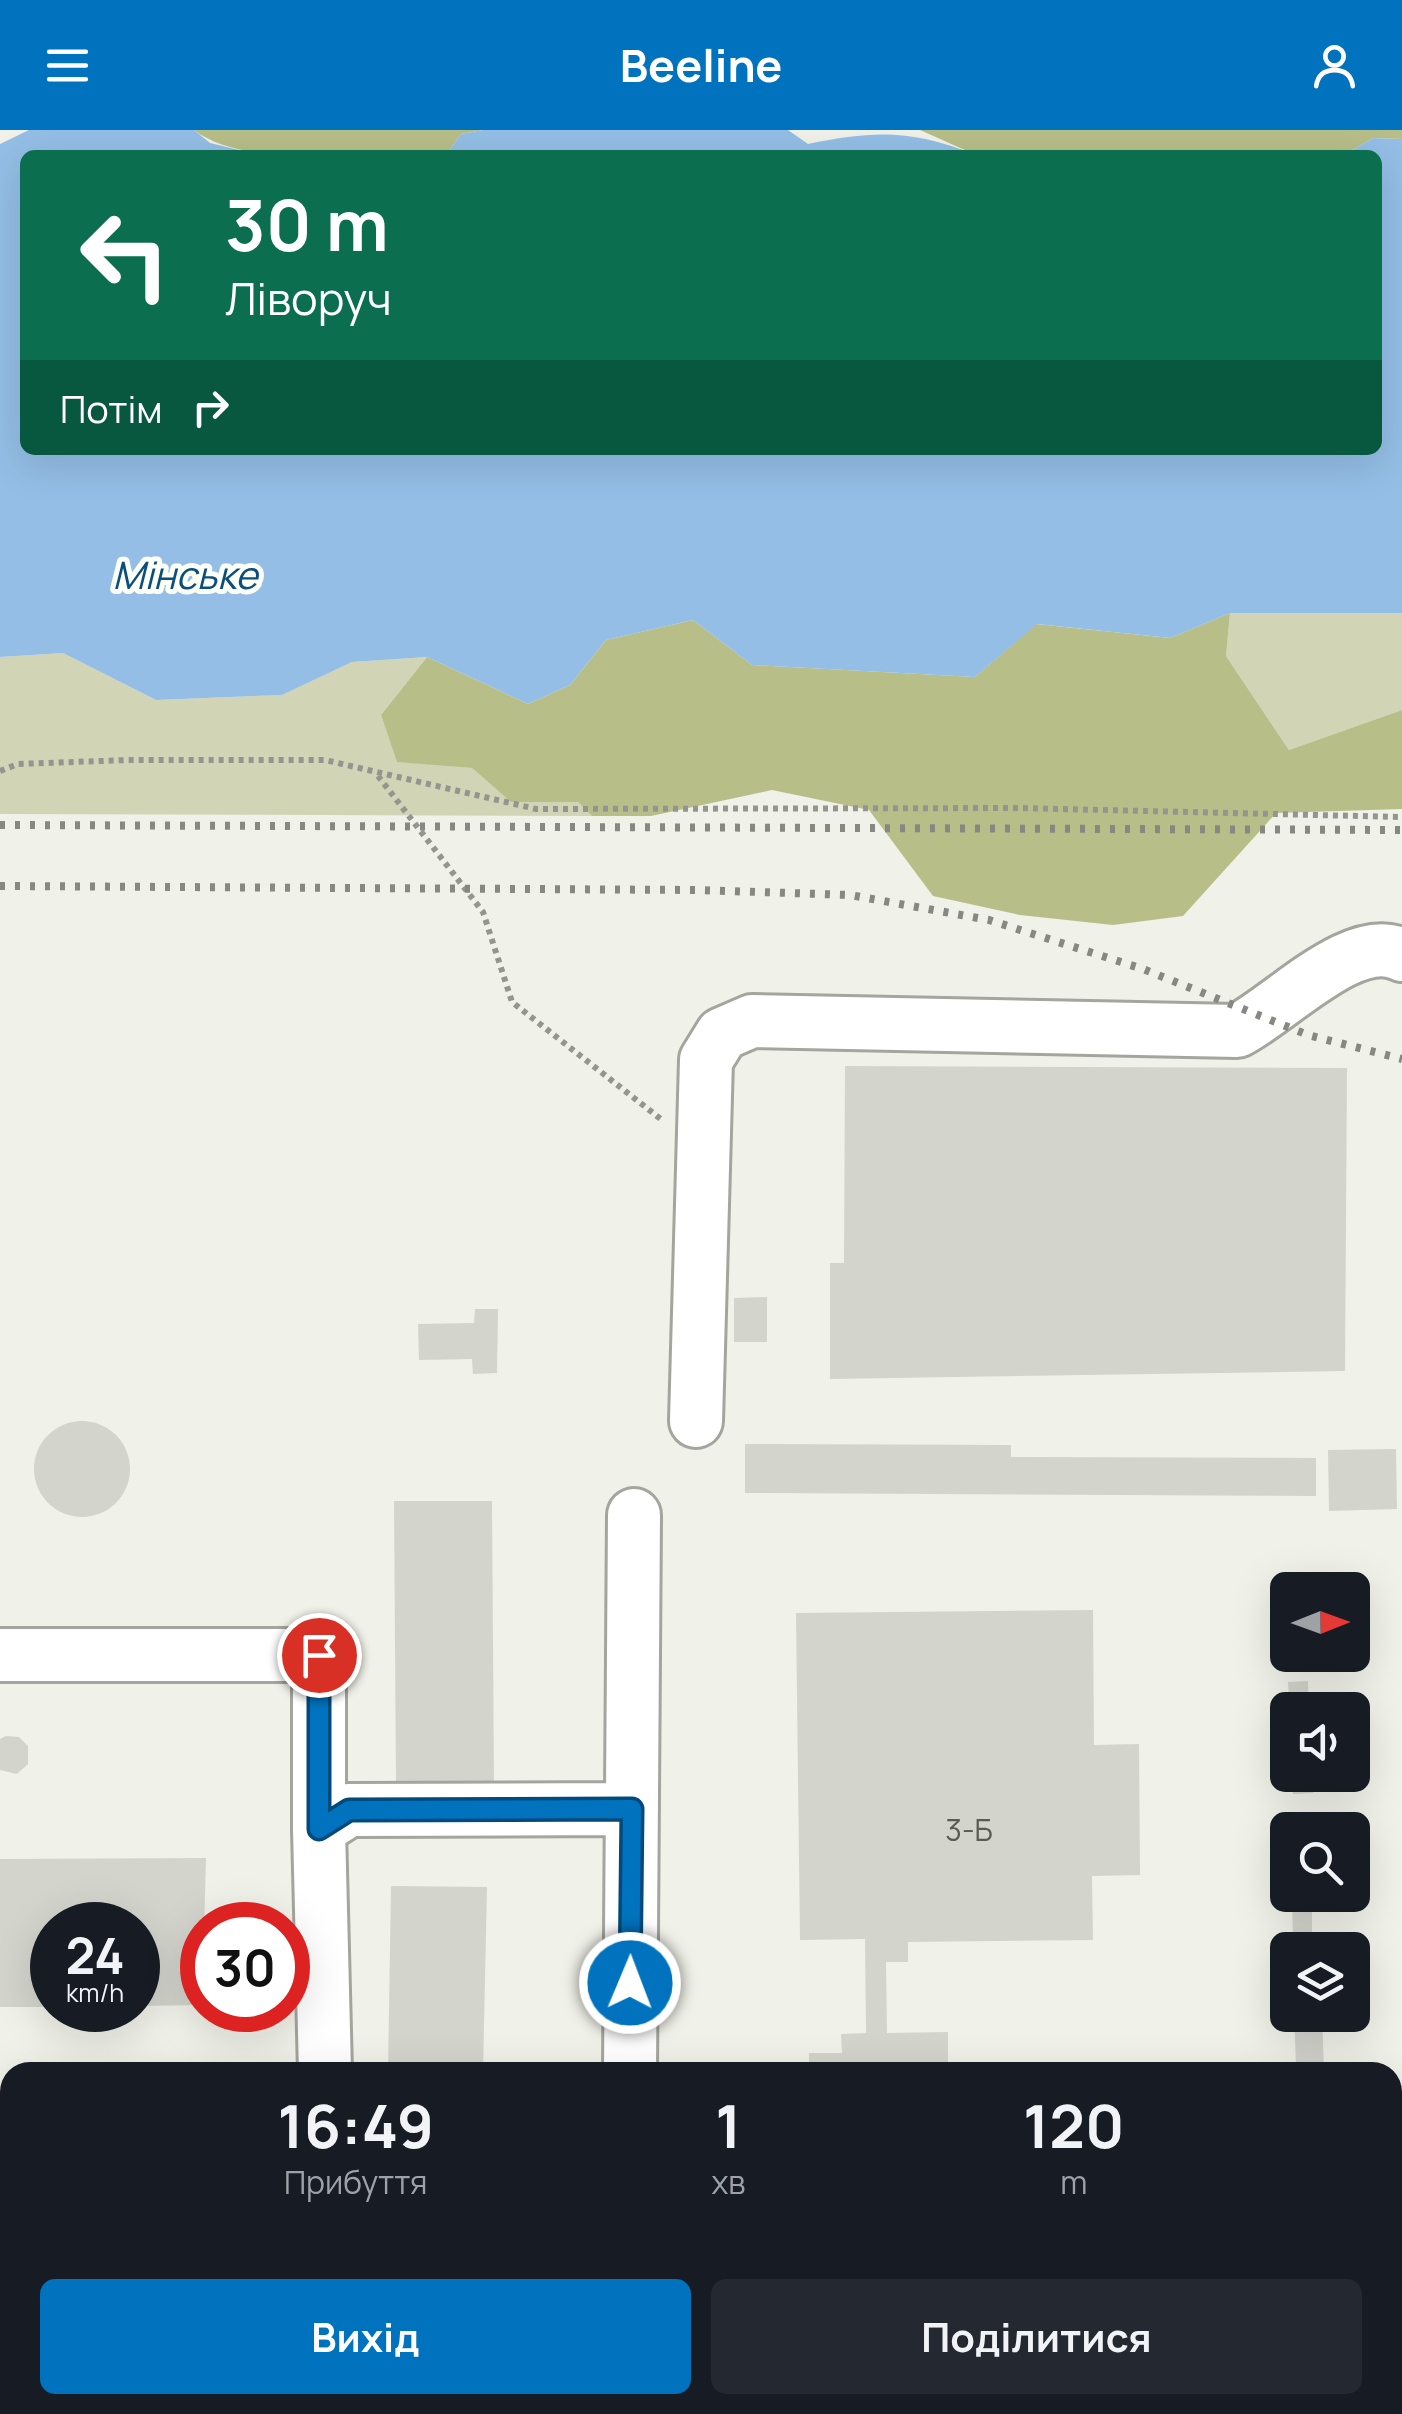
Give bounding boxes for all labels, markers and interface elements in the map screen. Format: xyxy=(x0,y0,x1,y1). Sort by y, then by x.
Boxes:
text: Beeline xyxy=(620,34,782,96)
icon: menu xyxy=(40,38,95,93)
icon: person xyxy=(1307,38,1362,93)
text: 30 m xyxy=(225,176,389,272)
icon: left xyxy=(60,190,190,320)
text: Ліворуч xyxy=(225,267,392,329)
icon: right xyxy=(183,380,238,435)
text: Потім xyxy=(60,382,163,434)
water label: Мінське xyxy=(113,548,260,600)
north arrow xyxy=(1270,1572,1370,1672)
map controls xyxy=(1270,1572,1370,2032)
pin xyxy=(277,1613,362,1698)
icon: arrive xyxy=(292,1628,347,1683)
button: sound xyxy=(1270,1692,1370,1792)
house number: 3-Б xyxy=(945,1809,993,1850)
button: search xyxy=(1270,1812,1370,1912)
speed limit sign: 30 xyxy=(180,1902,310,2032)
text: 24 xyxy=(65,1921,125,1989)
position arrow xyxy=(578,1931,682,2035)
button: layers xyxy=(1270,1932,1370,2032)
text: km/h xyxy=(66,1975,124,2010)
text: 16:49 xyxy=(278,2084,434,2166)
text: 1 xyxy=(715,2084,742,2166)
text: 120 xyxy=(1023,2084,1124,2166)
text: Прибуття xyxy=(284,2160,428,2204)
text: хв xyxy=(711,2160,745,2204)
text: m xyxy=(1060,2160,1087,2204)
button: Вихід xyxy=(40,2279,691,2394)
button: Поділитися xyxy=(711,2279,1362,2394)

